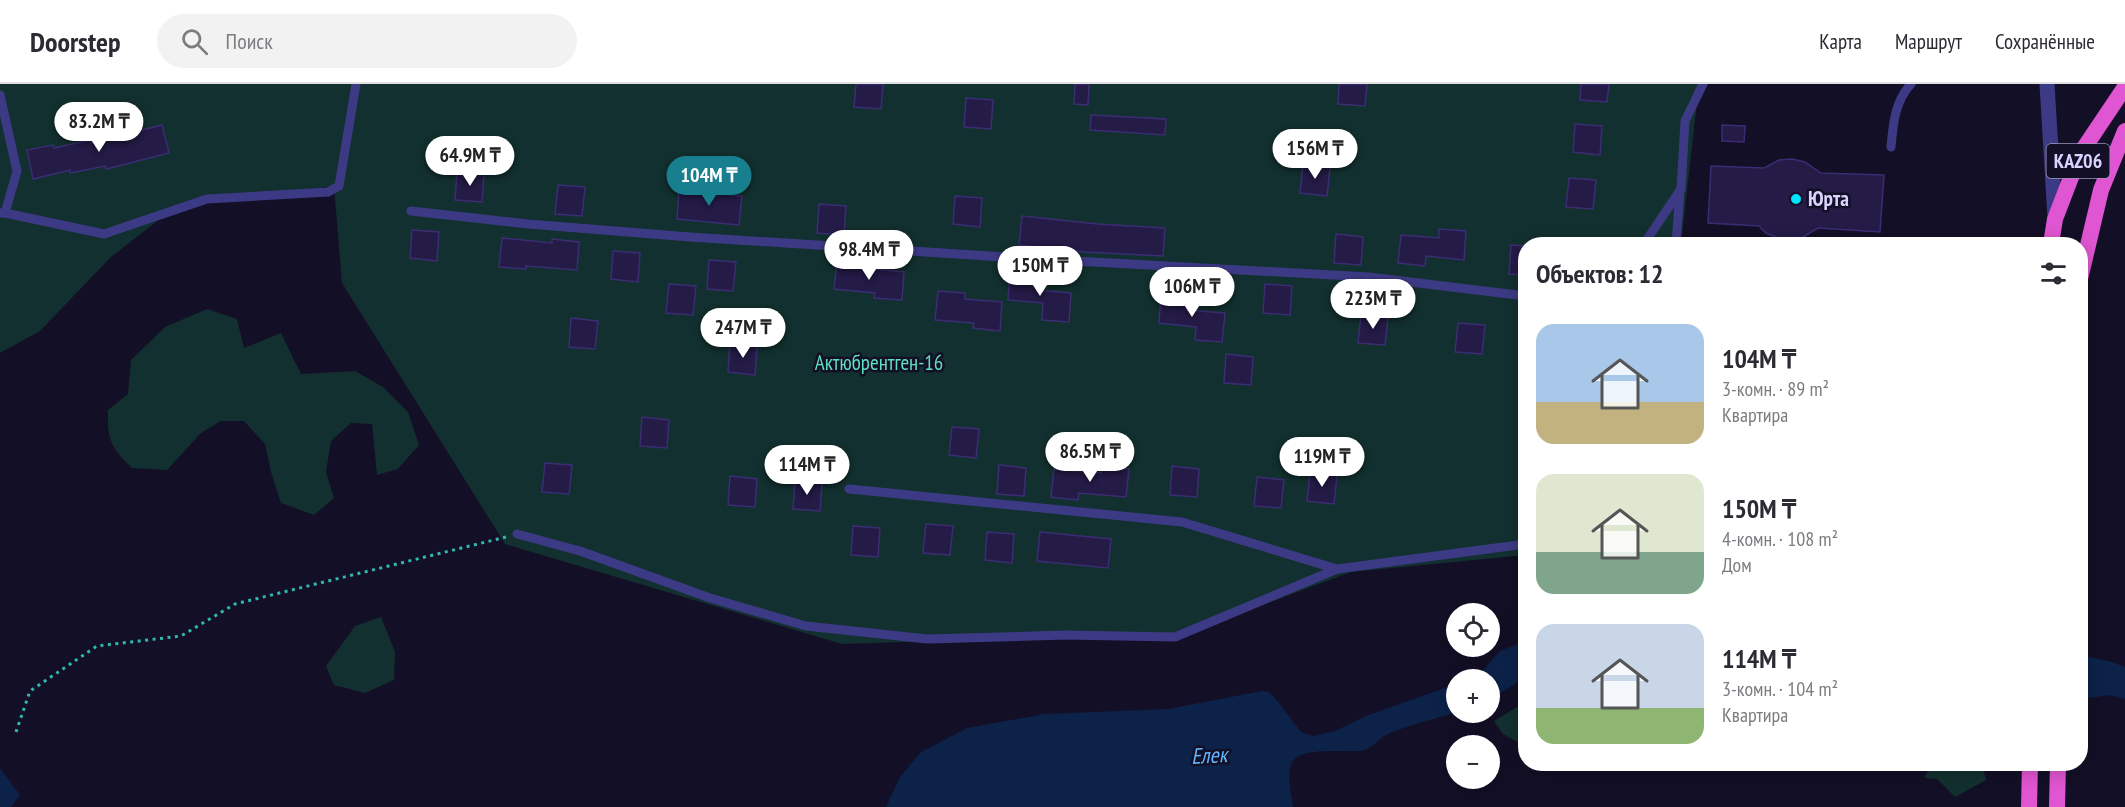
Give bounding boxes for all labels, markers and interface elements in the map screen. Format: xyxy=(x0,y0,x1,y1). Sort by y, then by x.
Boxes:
search box xyxy=(157,14,577,68)
text: Doorstep xyxy=(30,23,121,60)
icon: search xyxy=(178,25,211,58)
text: Поиск xyxy=(226,27,273,55)
text: Карта xyxy=(1819,28,1862,55)
text: Маршрут xyxy=(1895,28,1962,55)
text: Сохранённые xyxy=(1995,28,2095,55)
pin: 83.2M ₸ xyxy=(44,102,154,153)
text: 83.2M ₸ xyxy=(68,108,130,134)
pin: 156M ₸ xyxy=(1266,129,1364,180)
text: 156M ₸ xyxy=(1287,135,1343,161)
pin: 64.9M ₸ xyxy=(415,136,525,187)
text: 64.9M ₸ xyxy=(439,142,501,168)
road number: KАZ06 xyxy=(2046,144,2110,178)
pin: 104M ₸ xyxy=(660,156,758,207)
text: 104M ₸ xyxy=(681,162,737,188)
place label: Юрта xyxy=(1808,185,1849,212)
marker: Юрта xyxy=(1789,192,1803,206)
pin: 98.4M ₸ xyxy=(814,230,924,281)
text: 98.4M ₸ xyxy=(838,236,900,262)
pin: 150M ₸ xyxy=(991,246,1089,297)
text: 150M ₸ xyxy=(1012,252,1068,278)
text: Объектов: 12 xyxy=(1536,257,1663,290)
icon: filters xyxy=(2037,257,2070,290)
pin: 106M ₸ xyxy=(1143,267,1241,318)
text: 106M ₸ xyxy=(1164,273,1220,299)
pin: 223M ₸ xyxy=(1324,279,1422,330)
text: 223M ₸ xyxy=(1345,285,1401,311)
pin: 247M ₸ xyxy=(694,308,792,359)
text: 247M ₸ xyxy=(715,314,771,340)
text: 104M ₸ xyxy=(1722,342,1796,375)
icon: home xyxy=(1584,348,1656,420)
park label: Актюбрентген-16 xyxy=(815,349,943,376)
text: 3-комн. · 89 m² xyxy=(1722,376,1829,402)
text: Квартира xyxy=(1722,402,1788,428)
pin: 86.5M ₸ xyxy=(1035,432,1145,483)
pin: 119M ₸ xyxy=(1273,437,1371,488)
text: 86.5M ₸ xyxy=(1059,438,1121,464)
text: 119M ₸ xyxy=(1294,443,1350,469)
pin: 114M ₸ xyxy=(758,445,856,496)
text: 114M ₸ xyxy=(779,451,835,477)
text: 150M ₸ xyxy=(1722,492,1796,525)
icon: home xyxy=(1584,498,1656,570)
text: 4-комн. · 108 m² xyxy=(1722,526,1838,552)
text: Дом xyxy=(1722,552,1752,578)
map controls xyxy=(1446,603,1500,789)
button: locate xyxy=(1446,603,1500,657)
text: 114M ₸ xyxy=(1722,642,1796,675)
icon: home xyxy=(1584,648,1656,720)
button: + xyxy=(1446,669,1500,723)
text: 3-комн. · 104 m² xyxy=(1722,676,1838,702)
text: Квартира xyxy=(1722,702,1788,728)
button: − xyxy=(1446,735,1500,789)
water label: Елек xyxy=(1190,740,1230,770)

